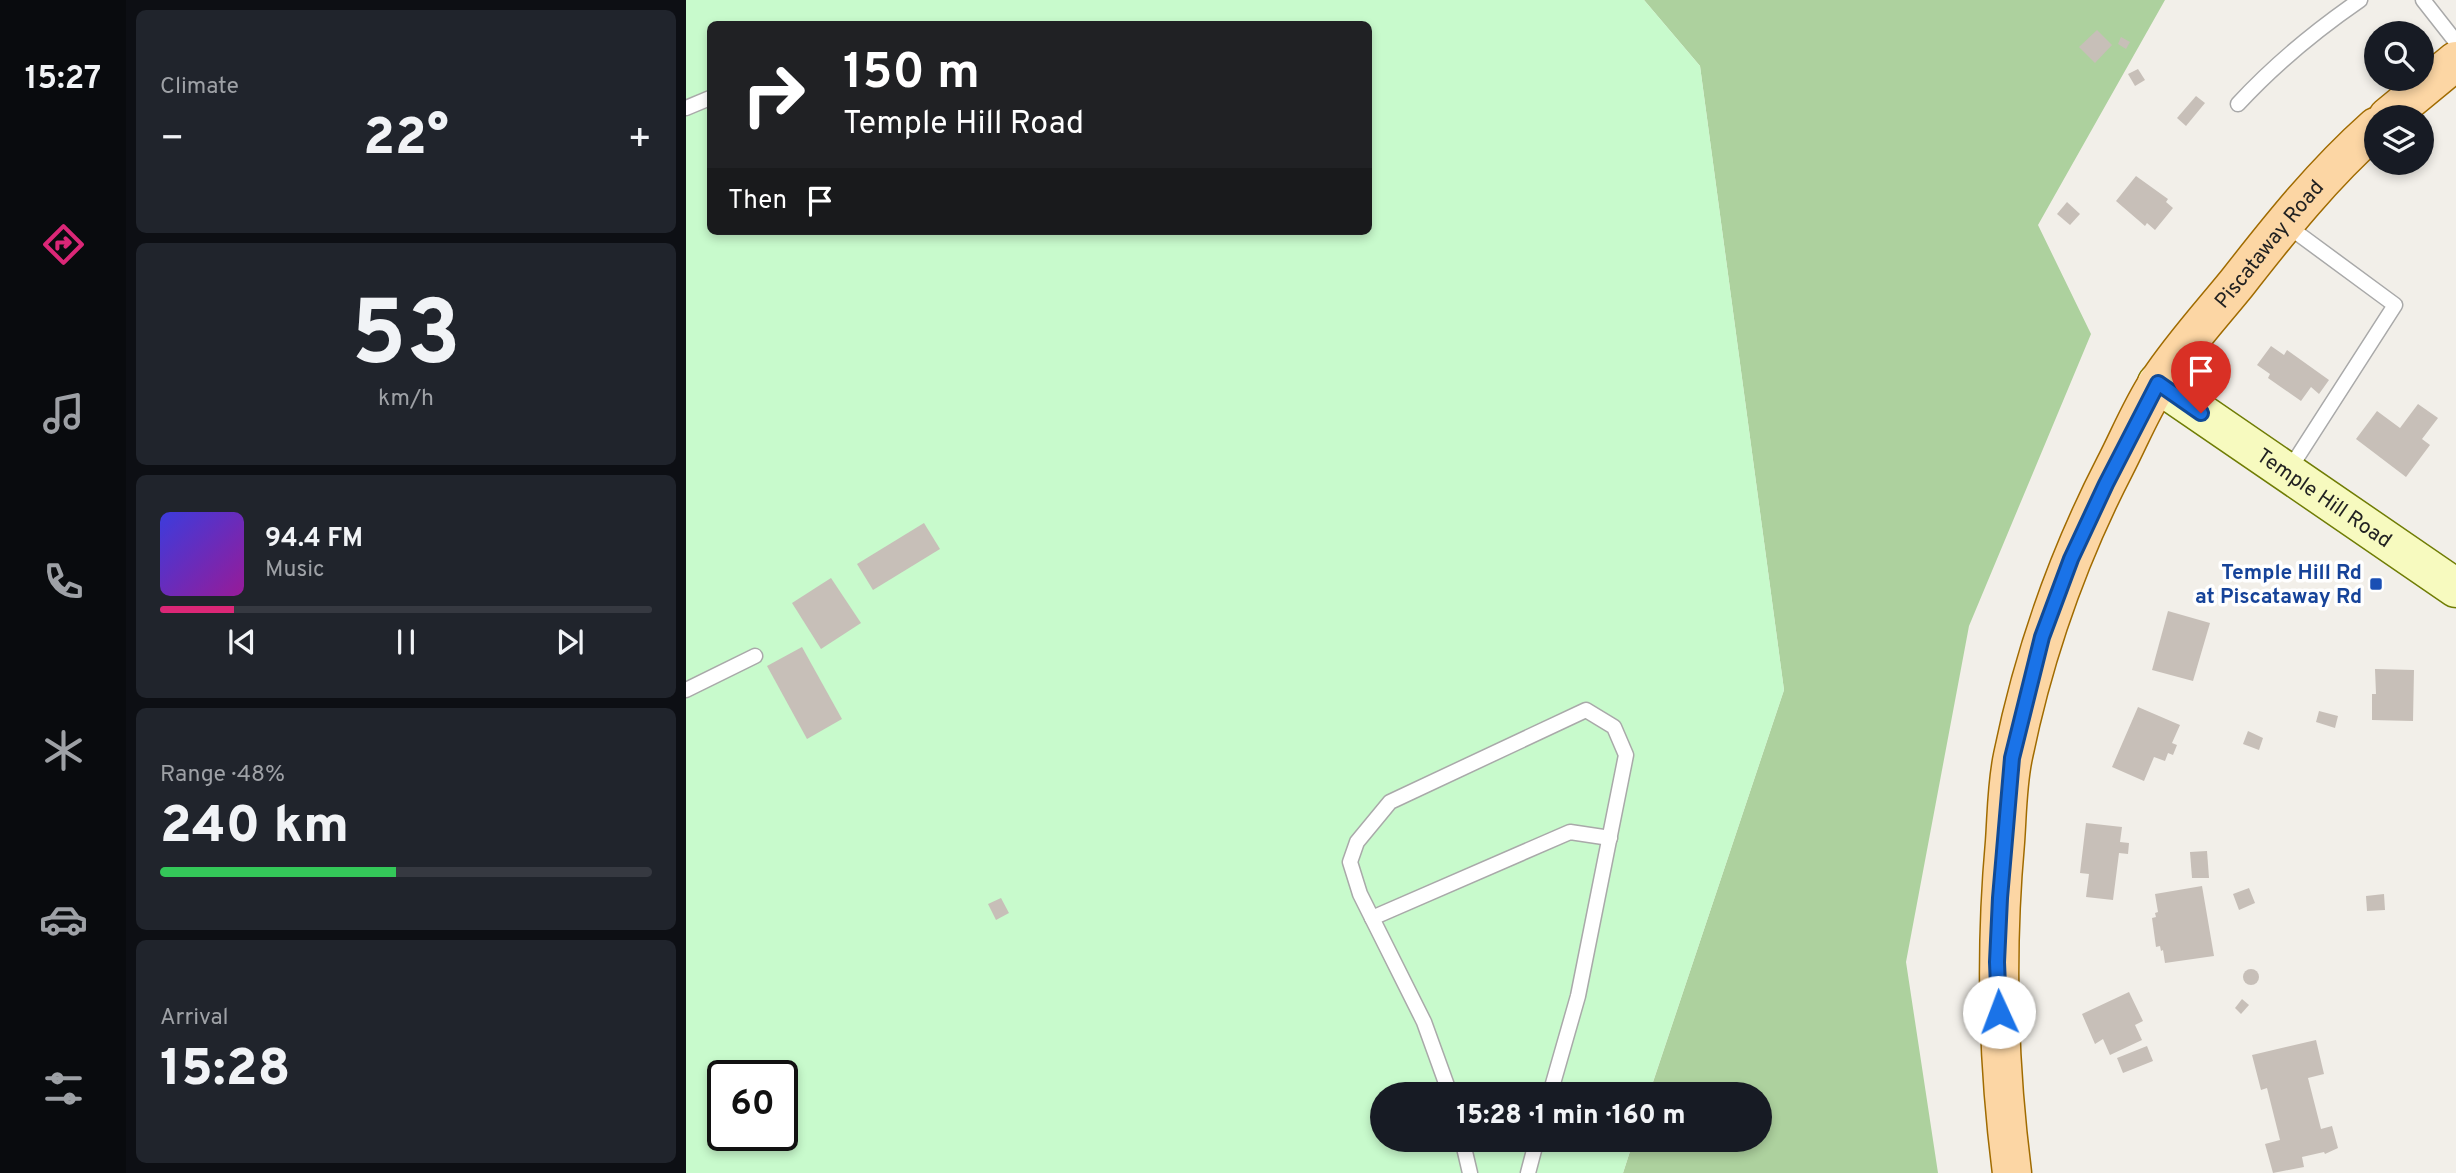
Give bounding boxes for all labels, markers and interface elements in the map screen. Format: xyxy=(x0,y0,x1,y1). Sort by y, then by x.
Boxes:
map controls xyxy=(2364,21,2434,175)
button: search xyxy=(2364,21,2434,91)
text: 150 m xyxy=(843,44,980,106)
icon: right xyxy=(728,49,819,140)
text: 15:27 xyxy=(25,60,101,100)
text: Climate xyxy=(160,73,239,102)
text: Temple Hill Road xyxy=(843,105,1084,145)
button: layers xyxy=(2364,105,2434,175)
text: 22° xyxy=(363,107,449,173)
text: − xyxy=(160,116,185,165)
text: + xyxy=(627,116,652,165)
street label: Piscataway Road xyxy=(2210,175,2331,315)
icon: arrive xyxy=(801,182,839,220)
text: Then xyxy=(728,185,787,218)
icon: directions xyxy=(39,220,88,269)
text: 53 xyxy=(351,282,461,397)
pin xyxy=(2171,341,2231,413)
icon: arrive xyxy=(2182,352,2220,390)
text: km/h xyxy=(378,385,434,414)
icon: music xyxy=(39,389,88,438)
street label: Temple Hill Road xyxy=(2251,443,2396,555)
text: 94.4 FM xyxy=(265,523,363,556)
text: Music xyxy=(265,556,325,585)
icon: phone xyxy=(39,557,88,606)
place label: Temple Hill Rd at Piscataway Rd xyxy=(2195,560,2362,611)
marker: Temple Hill Rd at Piscataway Rd xyxy=(2368,576,2384,592)
icon: previous xyxy=(223,623,261,661)
icon: pause xyxy=(387,623,425,661)
icon: next xyxy=(551,623,589,661)
icon: climate xyxy=(39,726,88,775)
text: Range · 48% xyxy=(160,761,285,790)
text: 240 km xyxy=(160,795,349,861)
icon: car xyxy=(39,895,88,944)
position arrow xyxy=(1962,975,2036,1049)
text: Arrival xyxy=(160,1004,229,1033)
text: 15:28 xyxy=(160,1038,291,1104)
speed limit sign: 60 xyxy=(707,1060,798,1151)
icon: filters xyxy=(39,1064,88,1113)
text: 15:28 · 1 min · 160 m xyxy=(1457,1100,1686,1133)

